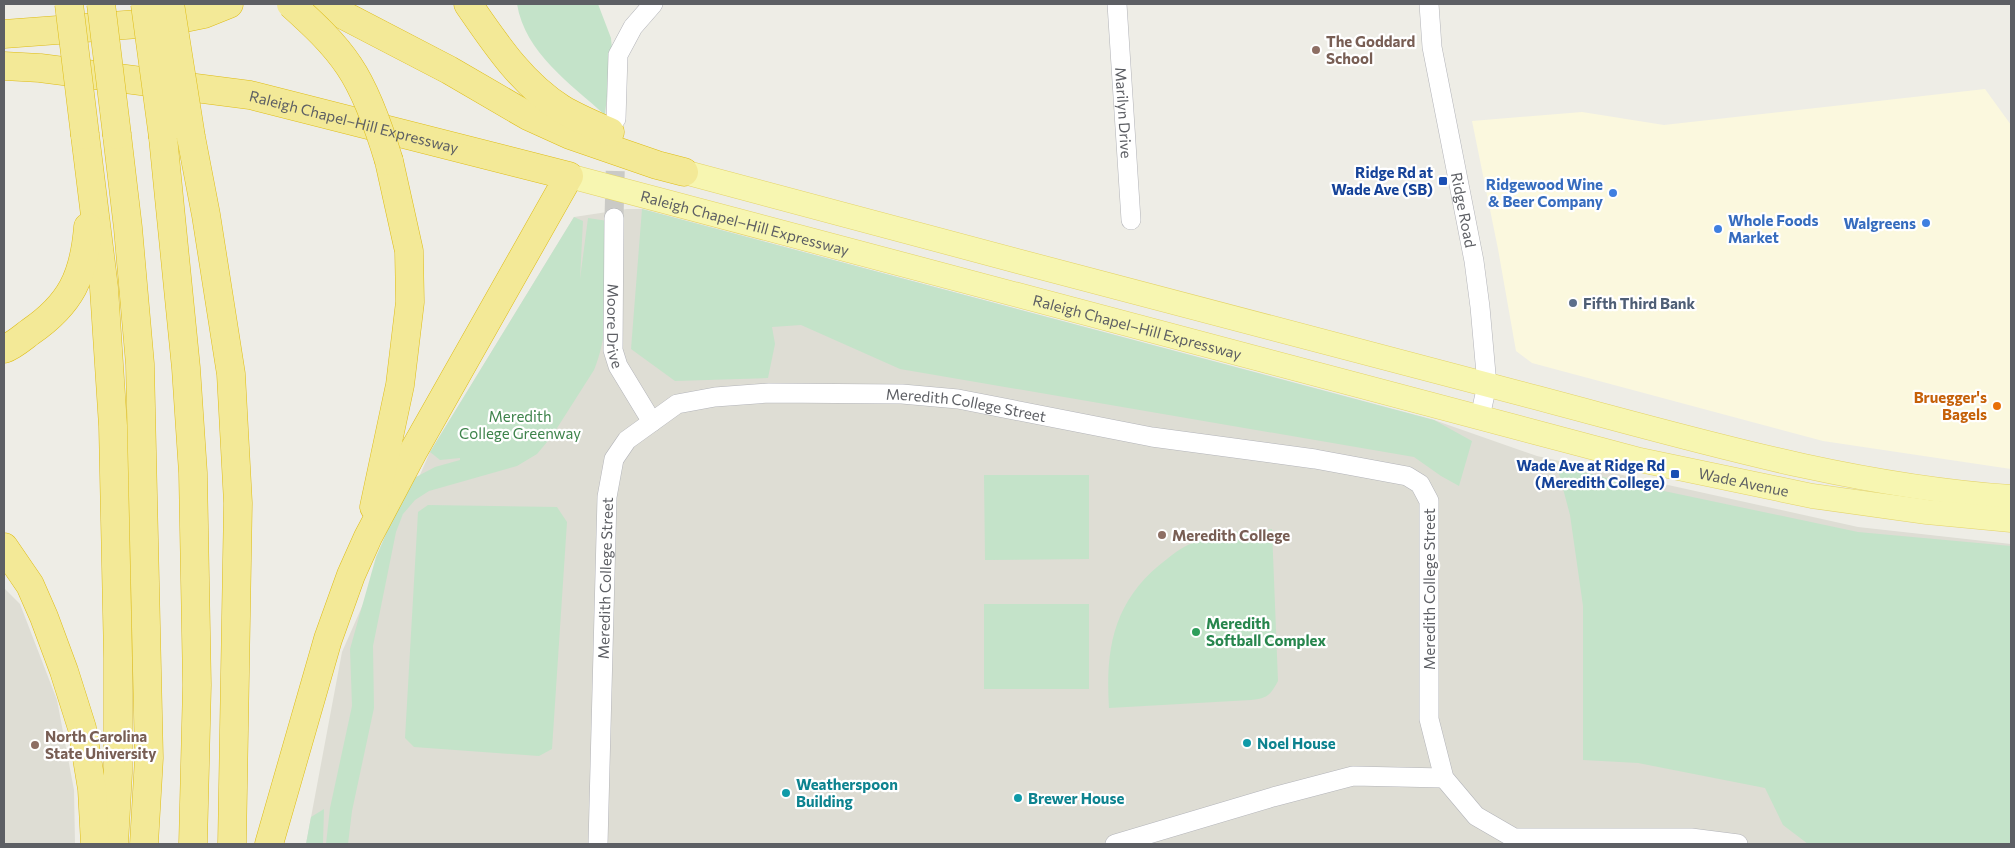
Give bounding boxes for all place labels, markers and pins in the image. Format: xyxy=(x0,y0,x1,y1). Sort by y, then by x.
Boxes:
place label: The Goddard School xyxy=(1326,32,1415,67)
marker: The Goddard School xyxy=(1310,44,1322,56)
place label: Ridge Rd at Wade Ave (SB) xyxy=(1331,163,1433,198)
marker: Ridge Rd at Wade Ave (SB) xyxy=(1437,175,1449,187)
place label: Ridgewood Wine & Beer Company xyxy=(1486,175,1604,210)
marker: Ridgewood Wine & Beer Company xyxy=(1607,187,1619,199)
place label: Whole Foods Market xyxy=(1728,211,1818,246)
place label: Walgreens xyxy=(1843,214,1916,232)
marker: Walgreens xyxy=(1920,217,1932,229)
marker: Whole Foods Market xyxy=(1712,223,1724,235)
place label: Fifth Third Bank xyxy=(1583,294,1696,312)
marker: Fifth Third Bank xyxy=(1567,297,1579,309)
place label: Bruegger's Bagels xyxy=(1914,388,1987,423)
marker: Bruegger's Bagels xyxy=(1991,400,2003,412)
place label: Wade Ave at Ridge Rd (Meredith College) xyxy=(1516,456,1665,491)
marker: Wade Ave at Ridge Rd (Meredith College) xyxy=(1669,468,1681,480)
place label: Meredith College xyxy=(1172,526,1290,544)
marker: Meredith College xyxy=(1156,529,1168,541)
place label: Meredith Softball Complex xyxy=(1206,614,1326,649)
marker: Meredith Softball Complex xyxy=(1190,626,1202,638)
place label: North Carolina State University xyxy=(45,727,157,762)
place label: Noel House xyxy=(1257,734,1336,752)
marker: Noel House xyxy=(1241,737,1253,749)
marker: North Carolina State University xyxy=(29,739,41,751)
place label: Weatherspoon Building xyxy=(796,775,898,810)
marker: Weatherspoon Building xyxy=(780,787,792,799)
place label: Brewer House xyxy=(1028,789,1124,807)
marker: Brewer House xyxy=(1012,792,1024,804)

